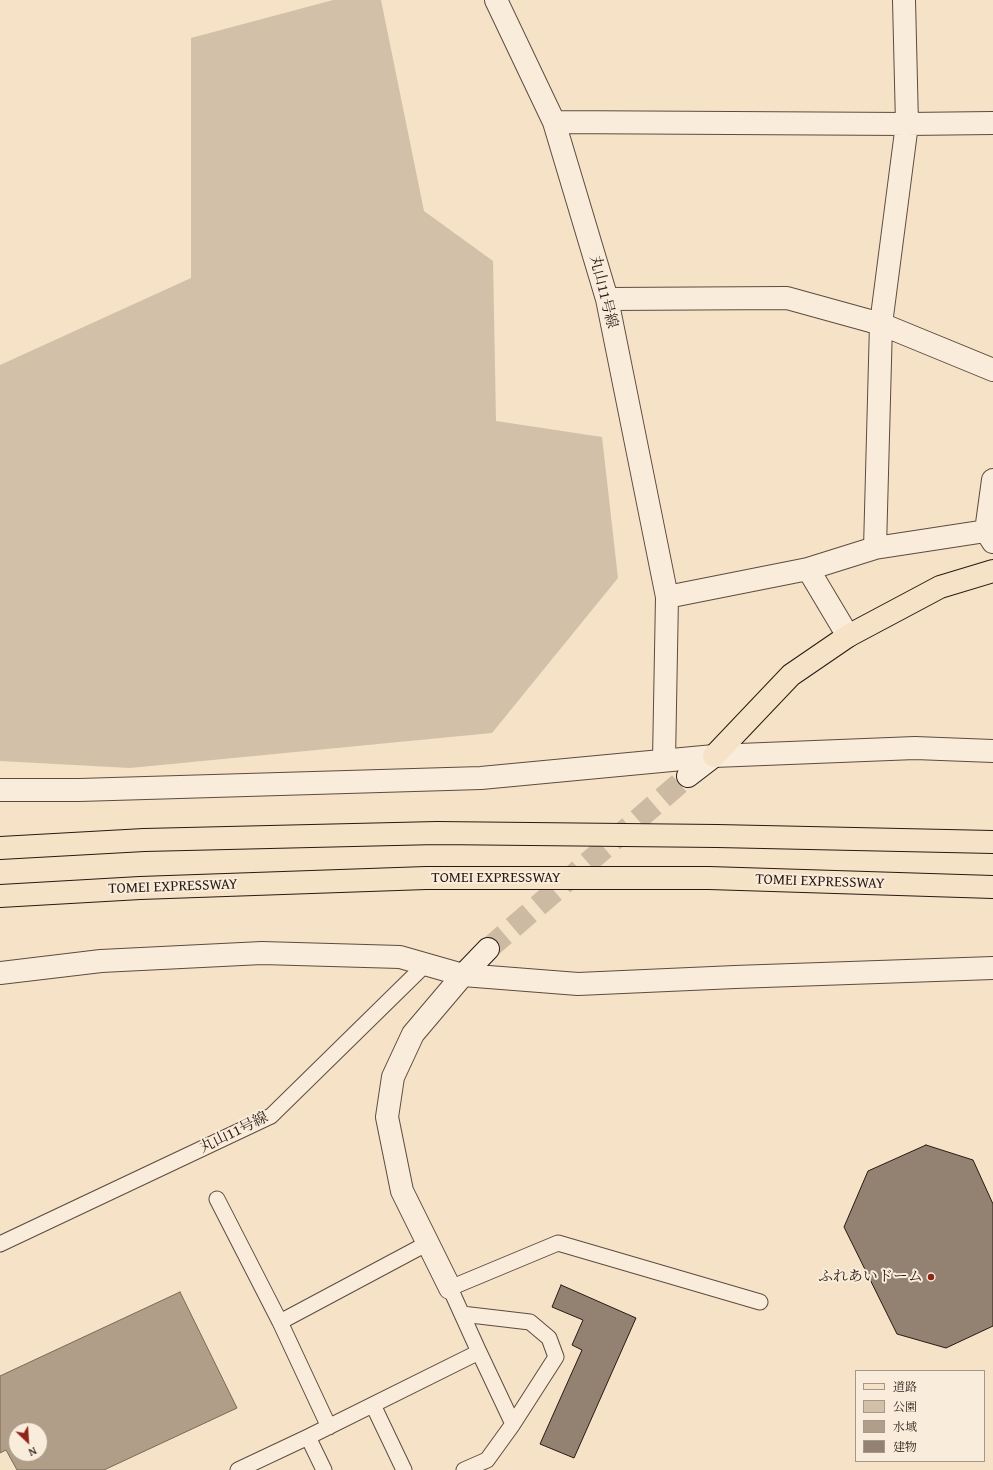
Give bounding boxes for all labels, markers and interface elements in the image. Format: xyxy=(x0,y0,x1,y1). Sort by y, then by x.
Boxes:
street label: 丸山11号線 xyxy=(585,254,621,330)
street label: TOMEI EXPRESSWAY xyxy=(431,869,561,887)
street label: TOMEI EXPRESSWAY xyxy=(755,871,885,893)
street label: TOMEI EXPRESSWAY xyxy=(108,876,238,898)
street label: 丸山11号線 xyxy=(197,1109,271,1157)
place label: ふれあいドーム xyxy=(818,1268,923,1286)
marker: ふれあいドーム xyxy=(926,1272,936,1282)
legend xyxy=(855,1370,985,1462)
text: 道路 xyxy=(893,1378,917,1395)
text: 公園 xyxy=(893,1398,917,1415)
text: 水域 xyxy=(893,1418,917,1435)
north arrow xyxy=(8,1422,48,1462)
text: 建物 xyxy=(893,1438,917,1455)
text: N xyxy=(26,1443,39,1461)

